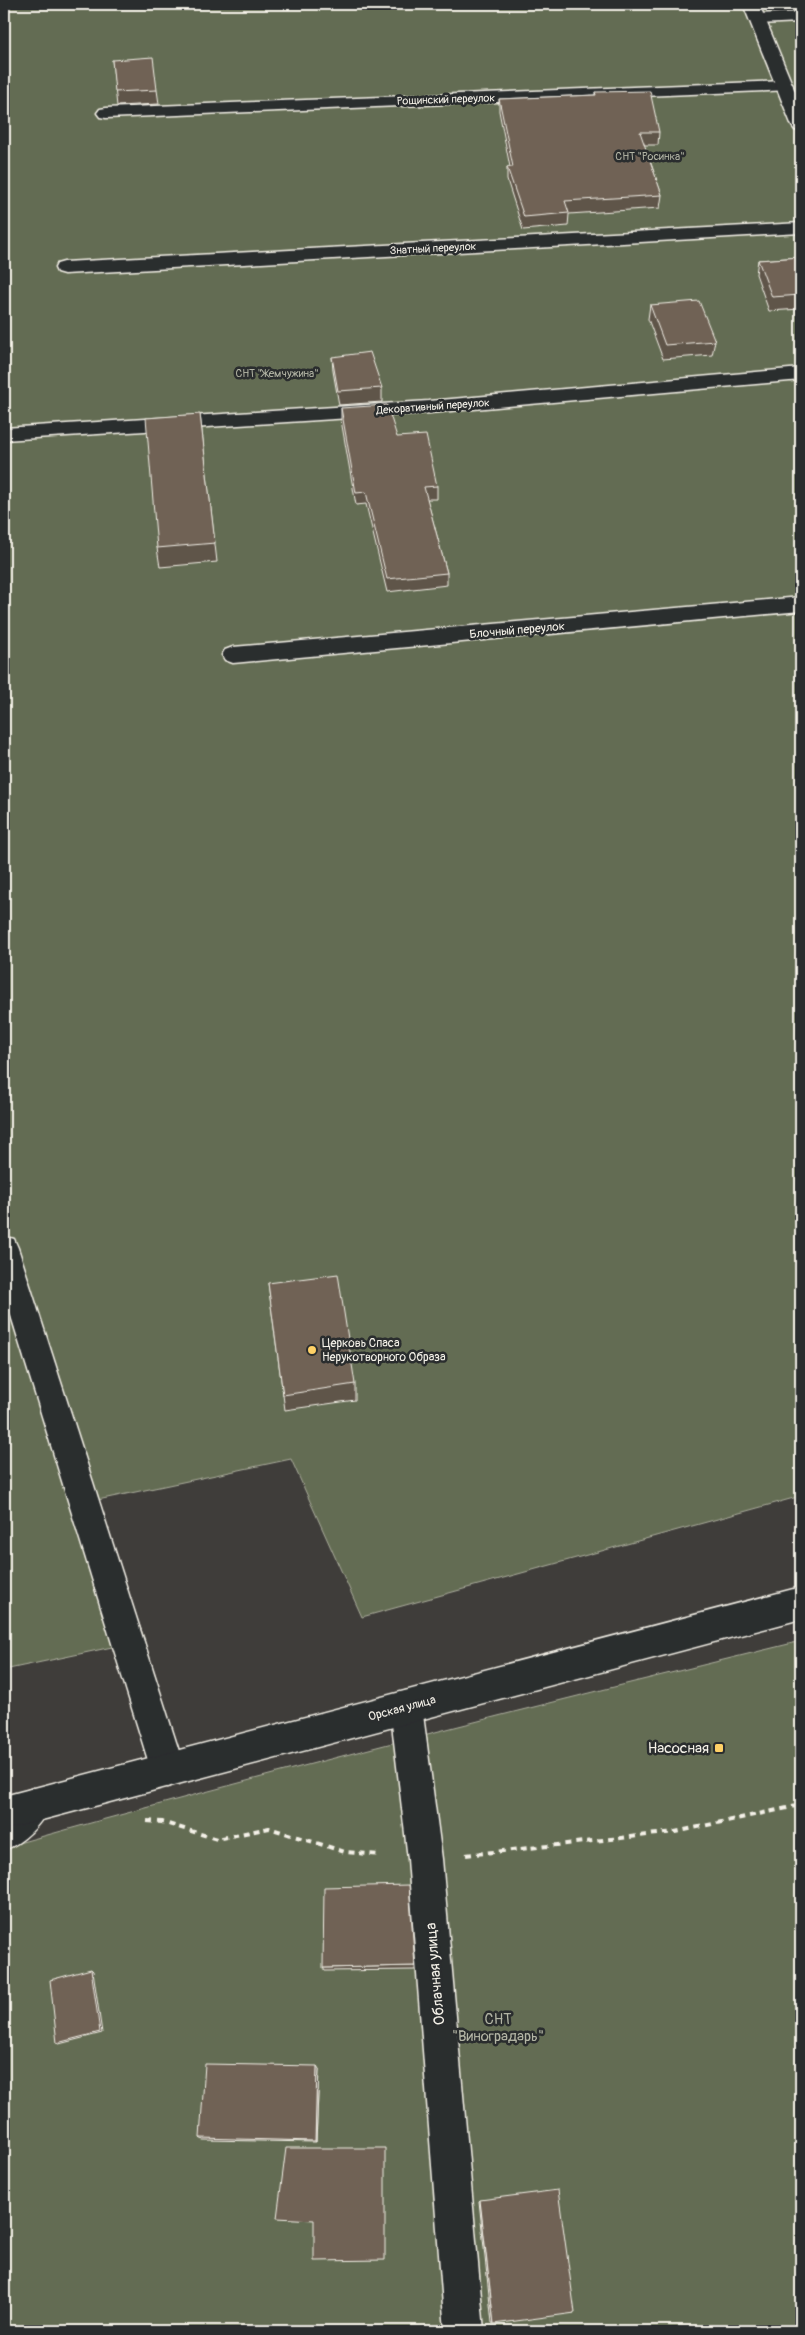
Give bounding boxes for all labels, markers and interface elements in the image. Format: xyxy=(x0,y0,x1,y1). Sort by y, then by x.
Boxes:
street label: Рощинский переулок xyxy=(397,91,496,108)
park label: СНТ "Росинка" xyxy=(615,150,685,163)
street label: Знатный переулок xyxy=(389,240,477,257)
park label: СНТ "Жемчужина" xyxy=(235,367,319,380)
street label: Декоративный переулок xyxy=(375,396,490,417)
street label: Блочный переулок xyxy=(469,619,565,642)
place label: Церковь Спаса Нерукотворного Образа xyxy=(322,1336,446,1365)
marker: Церковь Спаса Нерукотворного Образа xyxy=(306,1344,318,1356)
street label: Орская улица xyxy=(367,1692,438,1725)
place label: Насосная xyxy=(648,1739,709,1758)
marker: Насосная xyxy=(713,1742,725,1754)
street label: Облачная улица xyxy=(422,1922,449,2026)
park label: СНТ "Виноградарь" xyxy=(452,2010,544,2046)

